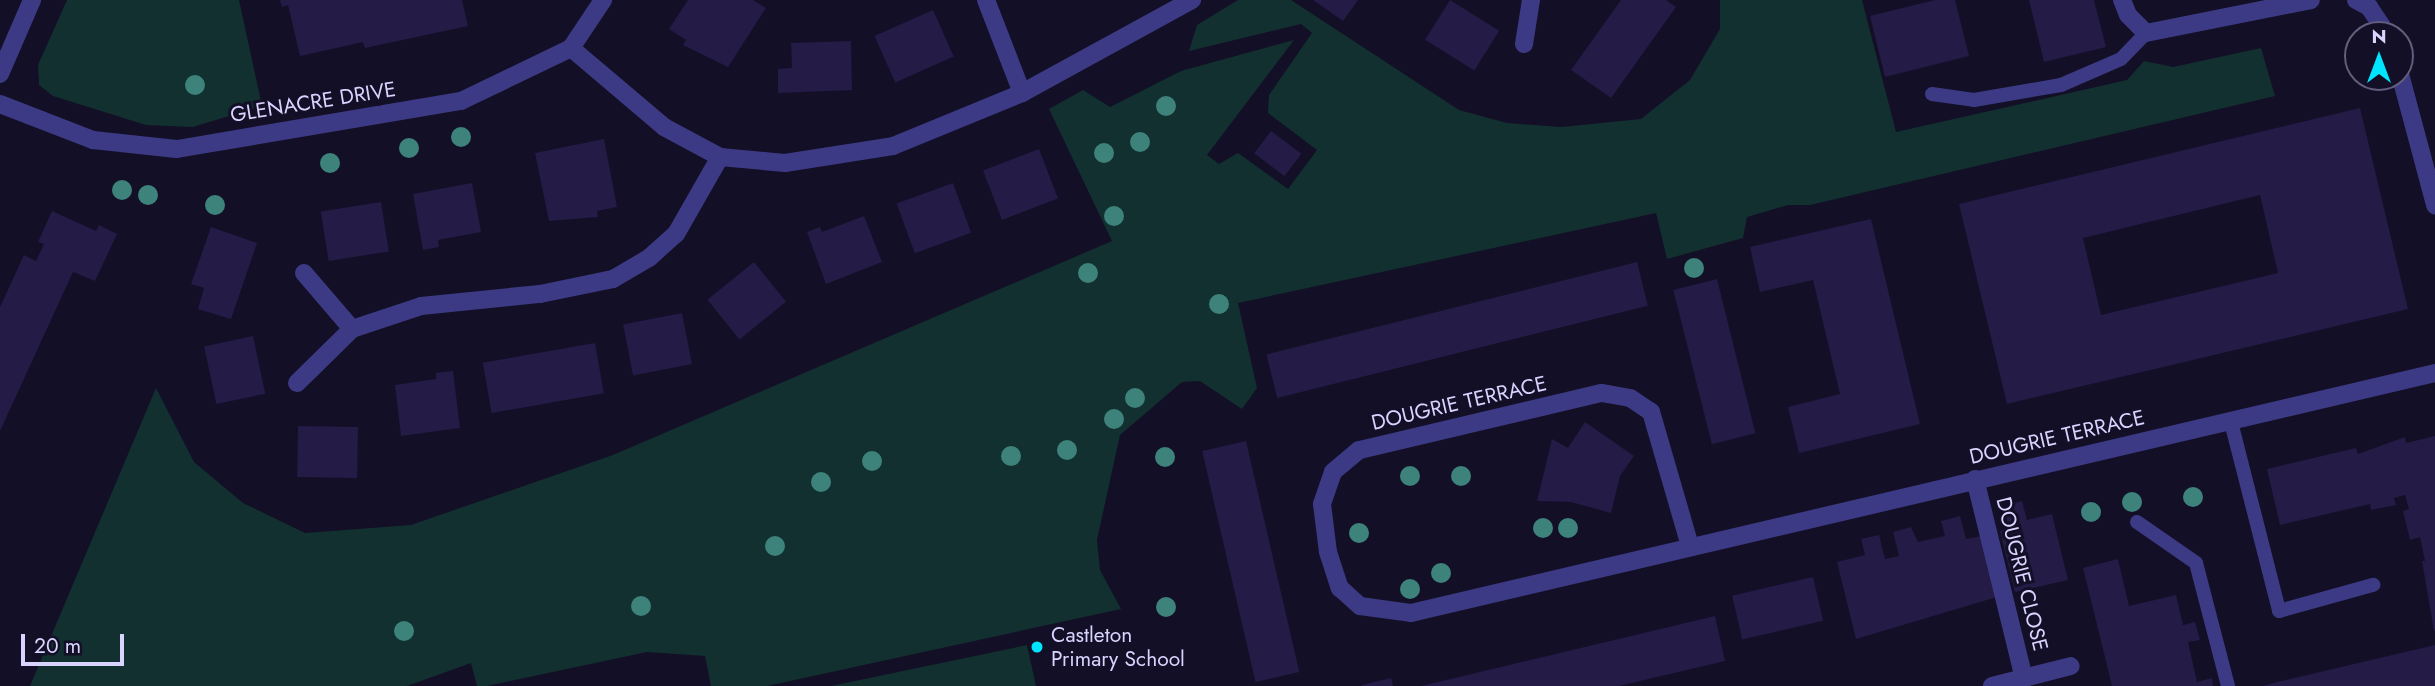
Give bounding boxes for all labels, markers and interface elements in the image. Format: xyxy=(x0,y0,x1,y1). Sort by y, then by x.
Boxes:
north arrow xyxy=(2344,21,2414,91)
text: N xyxy=(2371,23,2387,50)
street label: GLENACRE DRIVE xyxy=(228,76,398,128)
street label: DOUGRIE TERRACE xyxy=(1369,371,1549,435)
street label: DOUGRIE TERRACE xyxy=(1967,405,2147,469)
street label: DOUGRIE CLOSE xyxy=(1991,494,2053,654)
scale bar xyxy=(24,620,128,664)
place label: Castleton Primary School xyxy=(1051,622,1185,672)
text: 20 m xyxy=(34,631,81,661)
marker: Castleton Primary School xyxy=(1029,639,1045,655)

